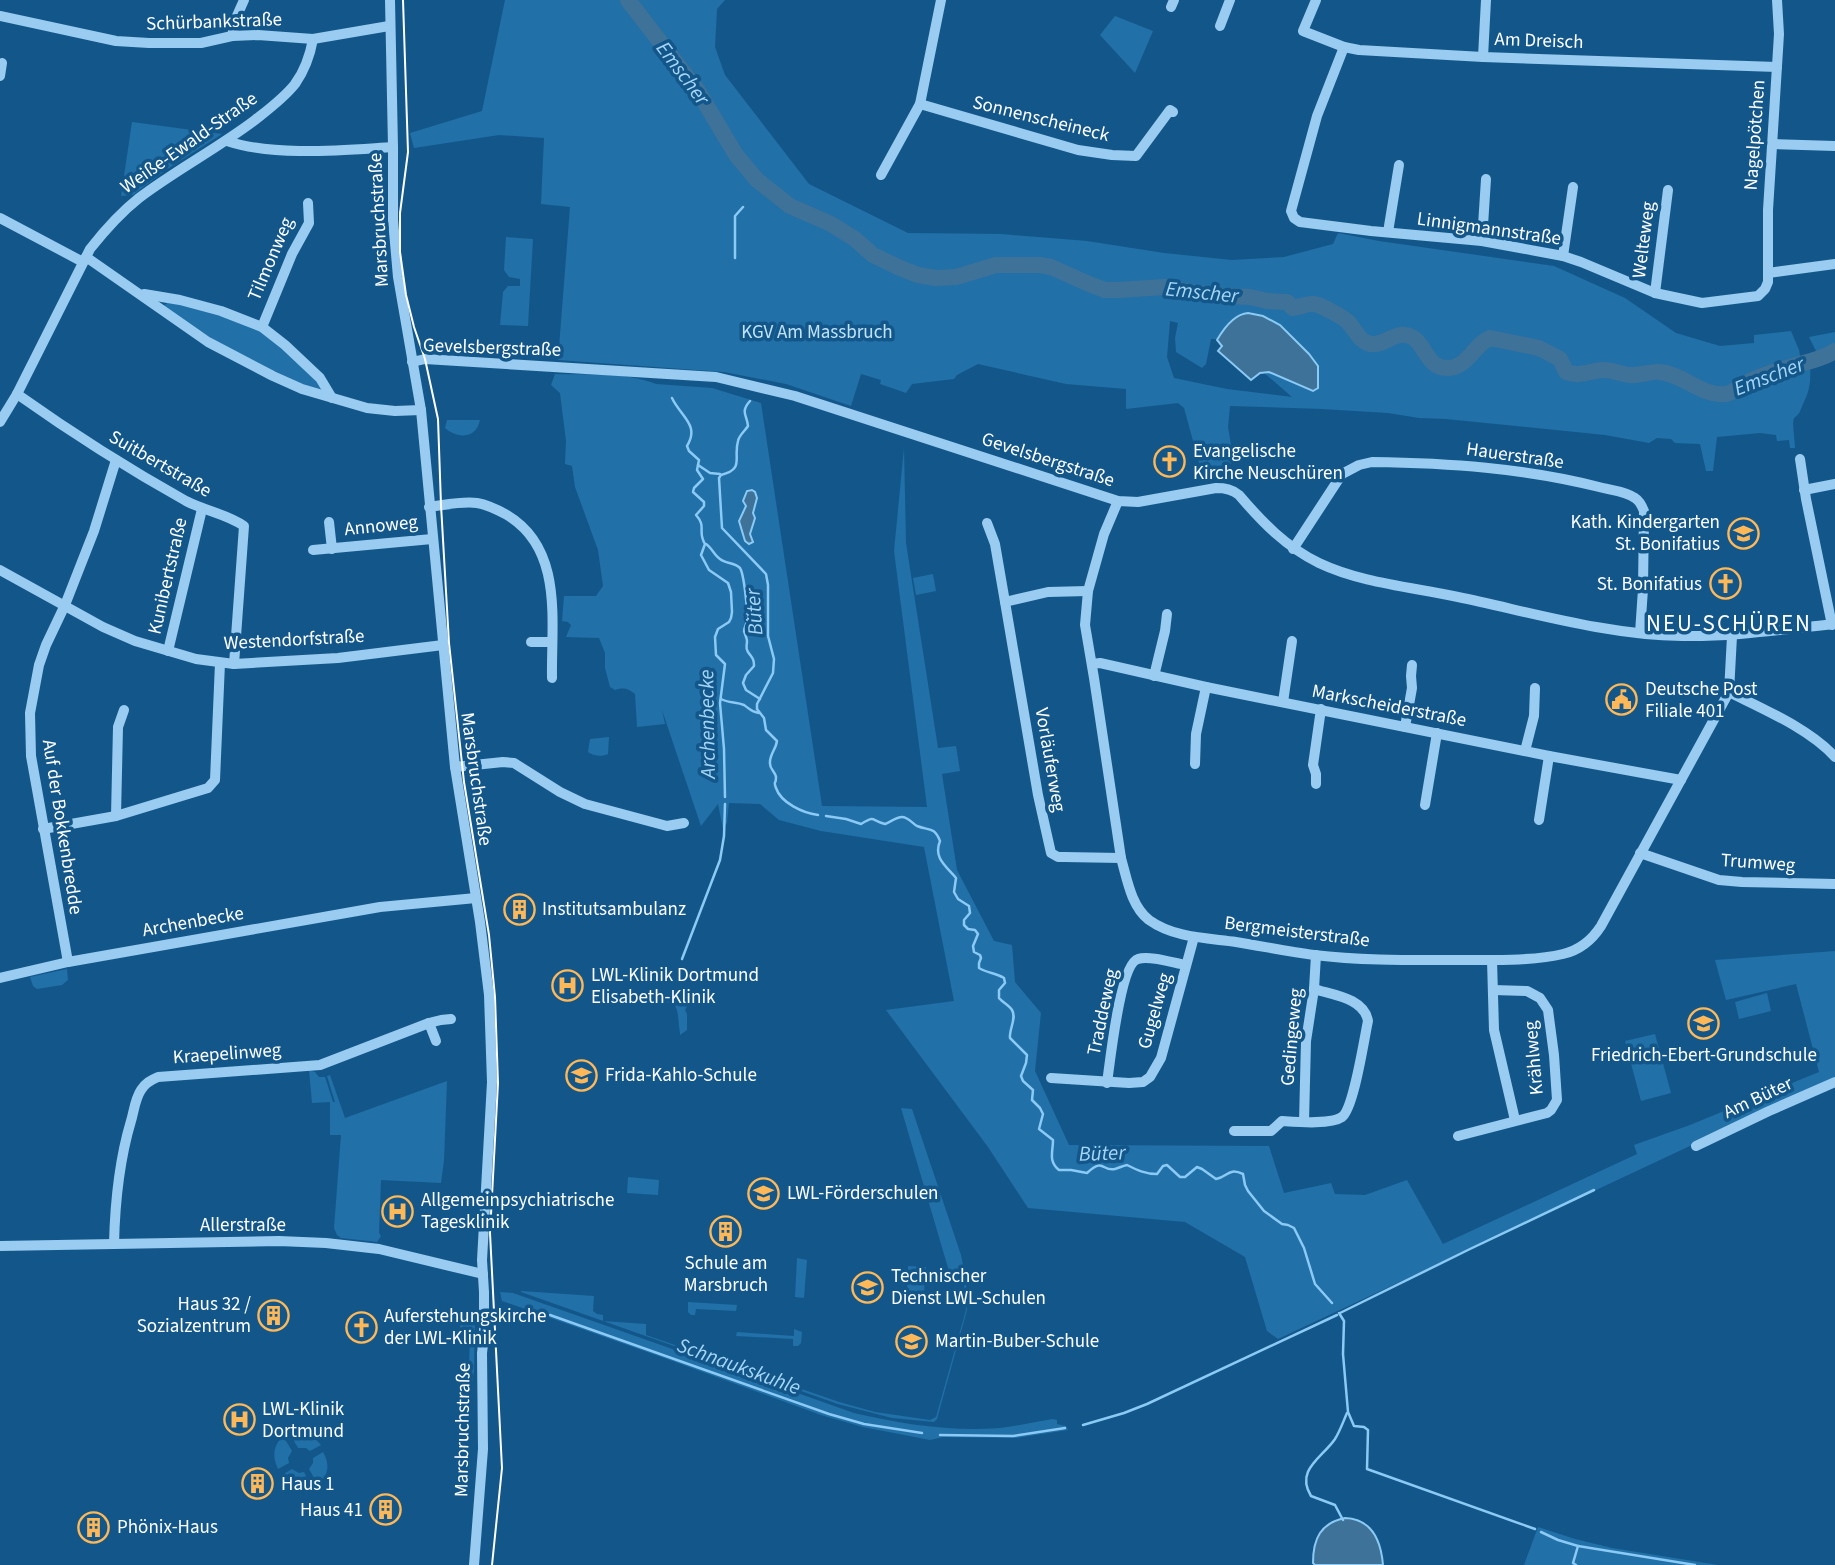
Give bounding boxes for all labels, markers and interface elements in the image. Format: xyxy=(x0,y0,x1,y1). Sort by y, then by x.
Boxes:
street label: Schürbankstraße xyxy=(146,6,282,38)
street label: Am Dreisch xyxy=(1494,26,1584,56)
water label: Emscher xyxy=(649,35,717,112)
street label: Nagelpötchen xyxy=(1738,79,1772,191)
street label: Weiße-Ewald-Straße xyxy=(115,86,263,200)
street label: Sonnenscheineck xyxy=(970,89,1113,149)
street label: Marsbruchstraße xyxy=(362,152,396,288)
street label: Welteweg xyxy=(1626,200,1662,280)
street label: Linnigmannstraße xyxy=(1415,206,1563,252)
street label: Tilmonweg xyxy=(241,213,301,305)
water label: Emscher xyxy=(1164,273,1241,311)
park label: KGV Am Massbruch xyxy=(741,319,893,346)
street label: Gevelsbergstraße xyxy=(422,332,562,364)
water label: Emscher xyxy=(1729,349,1809,403)
street label: Suitbertstraße xyxy=(104,424,216,504)
street label: Gevelsbergstraße xyxy=(978,426,1118,494)
street label: Hauerstraße xyxy=(1464,436,1566,476)
place label: Evangelische Kirche Neuschüren xyxy=(1193,438,1343,487)
church icon: Evangelische Kirche Neuschüren xyxy=(1153,445,1187,479)
street label: Annoweg xyxy=(343,509,419,543)
place label: Kath. Kindergarten St. Bonifatius xyxy=(1571,509,1720,558)
street label: Kunibertstraße xyxy=(141,515,195,637)
school or university icon: Kath. Kindergarten St. Bonifatius xyxy=(1726,516,1760,550)
church icon: St. Bonifatius xyxy=(1708,567,1742,601)
place label: St. Bonifatius xyxy=(1597,571,1702,598)
water label: Büter xyxy=(737,587,771,636)
district label: NEU-SCHÜREN xyxy=(1646,607,1812,640)
street label: Westendorfstraße xyxy=(223,623,365,657)
water label: Archenbecke xyxy=(691,669,723,781)
place label: Deutsche Post Filiale 401 xyxy=(1645,676,1758,725)
street label: Markscheiderstraße xyxy=(1309,678,1469,734)
public building icon: Deutsche Post Filiale 401 xyxy=(1605,683,1639,717)
street label: Vorläuferweg xyxy=(1028,706,1073,815)
street label: Marsbruchstraße xyxy=(453,711,499,847)
street label: Auf der Bokkenbredde xyxy=(35,738,89,916)
street label: Trumweg xyxy=(1720,847,1796,879)
building icon: Institutsambulanz xyxy=(502,892,536,926)
place label: Institutsambulanz xyxy=(542,896,686,923)
street label: Archenbecke xyxy=(140,900,246,944)
street label: Bergmeisterstraße xyxy=(1223,910,1371,954)
place label: LWL-Klinik Dortmund Elisabeth-Klinik xyxy=(591,962,759,1011)
street label: Traddeweg xyxy=(1081,966,1125,1058)
hospital icon: LWL-Klinik Dortmund Elisabeth-Klinik xyxy=(551,969,585,1003)
street label: Gugelweg xyxy=(1131,969,1179,1052)
street label: Gedingeweg xyxy=(1274,987,1310,1087)
school or university icon: Friedrich-Ebert-Grundschule xyxy=(1687,1007,1721,1041)
street label: Krählweg xyxy=(1517,1019,1551,1096)
street label: Kraepelinweg xyxy=(172,1037,282,1071)
place label: Friedrich-Ebert-Grundschule xyxy=(1591,1042,1817,1069)
school or university icon: Frida-Kahlo-Schule xyxy=(565,1058,599,1092)
place label: Frida-Kahlo-Schule xyxy=(605,1062,757,1089)
street label: Am Büter xyxy=(1719,1070,1797,1126)
water label: Büter xyxy=(1078,1137,1127,1169)
school or university icon: LWL-Förderschulen xyxy=(747,1176,781,1210)
place label: LWL-Förderschulen xyxy=(787,1180,939,1207)
place label: Allgemeinpsychiatrische Tagesklinik xyxy=(421,1187,614,1236)
hospital icon: Allgemeinpsychiatrische Tagesklinik xyxy=(381,1194,415,1228)
street label: Allerstraße xyxy=(200,1212,286,1239)
building icon: Schule am Marsbruch xyxy=(709,1215,743,1249)
place label: Schule am Marsbruch xyxy=(684,1250,768,1299)
place label: Technischer Dienst LWL-Schulen xyxy=(891,1263,1046,1312)
school or university icon: Technischer Dienst LWL-Schulen xyxy=(851,1270,885,1304)
place label: Haus 32 / Sozialzentrum xyxy=(137,1291,251,1340)
building icon: Haus 32 / Sozialzentrum xyxy=(257,1298,291,1332)
place label: Auferstehungskirche der LWL-Klinik xyxy=(384,1303,547,1352)
church icon: Auferstehungskirche der LWL-Klinik xyxy=(344,1310,378,1344)
school or university icon: Martin-Buber-Schule xyxy=(895,1324,929,1358)
place label: Martin-Buber-Schule xyxy=(935,1328,1099,1355)
water label: Schnaukskuhle xyxy=(673,1330,805,1402)
street label: Marsbruchstraße xyxy=(448,1363,478,1497)
place label: LWL-Klinik Dortmund xyxy=(262,1396,345,1445)
hospital icon: LWL-Klinik Dortmund xyxy=(222,1403,256,1437)
building icon: Haus 1 xyxy=(241,1467,275,1501)
place label: Haus 1 xyxy=(281,1471,335,1498)
building icon: Haus 41 xyxy=(369,1493,403,1527)
place label: Haus 41 xyxy=(300,1497,363,1524)
building icon: Phönix-Haus xyxy=(77,1510,111,1544)
place label: Phönix-Haus xyxy=(117,1514,218,1541)

